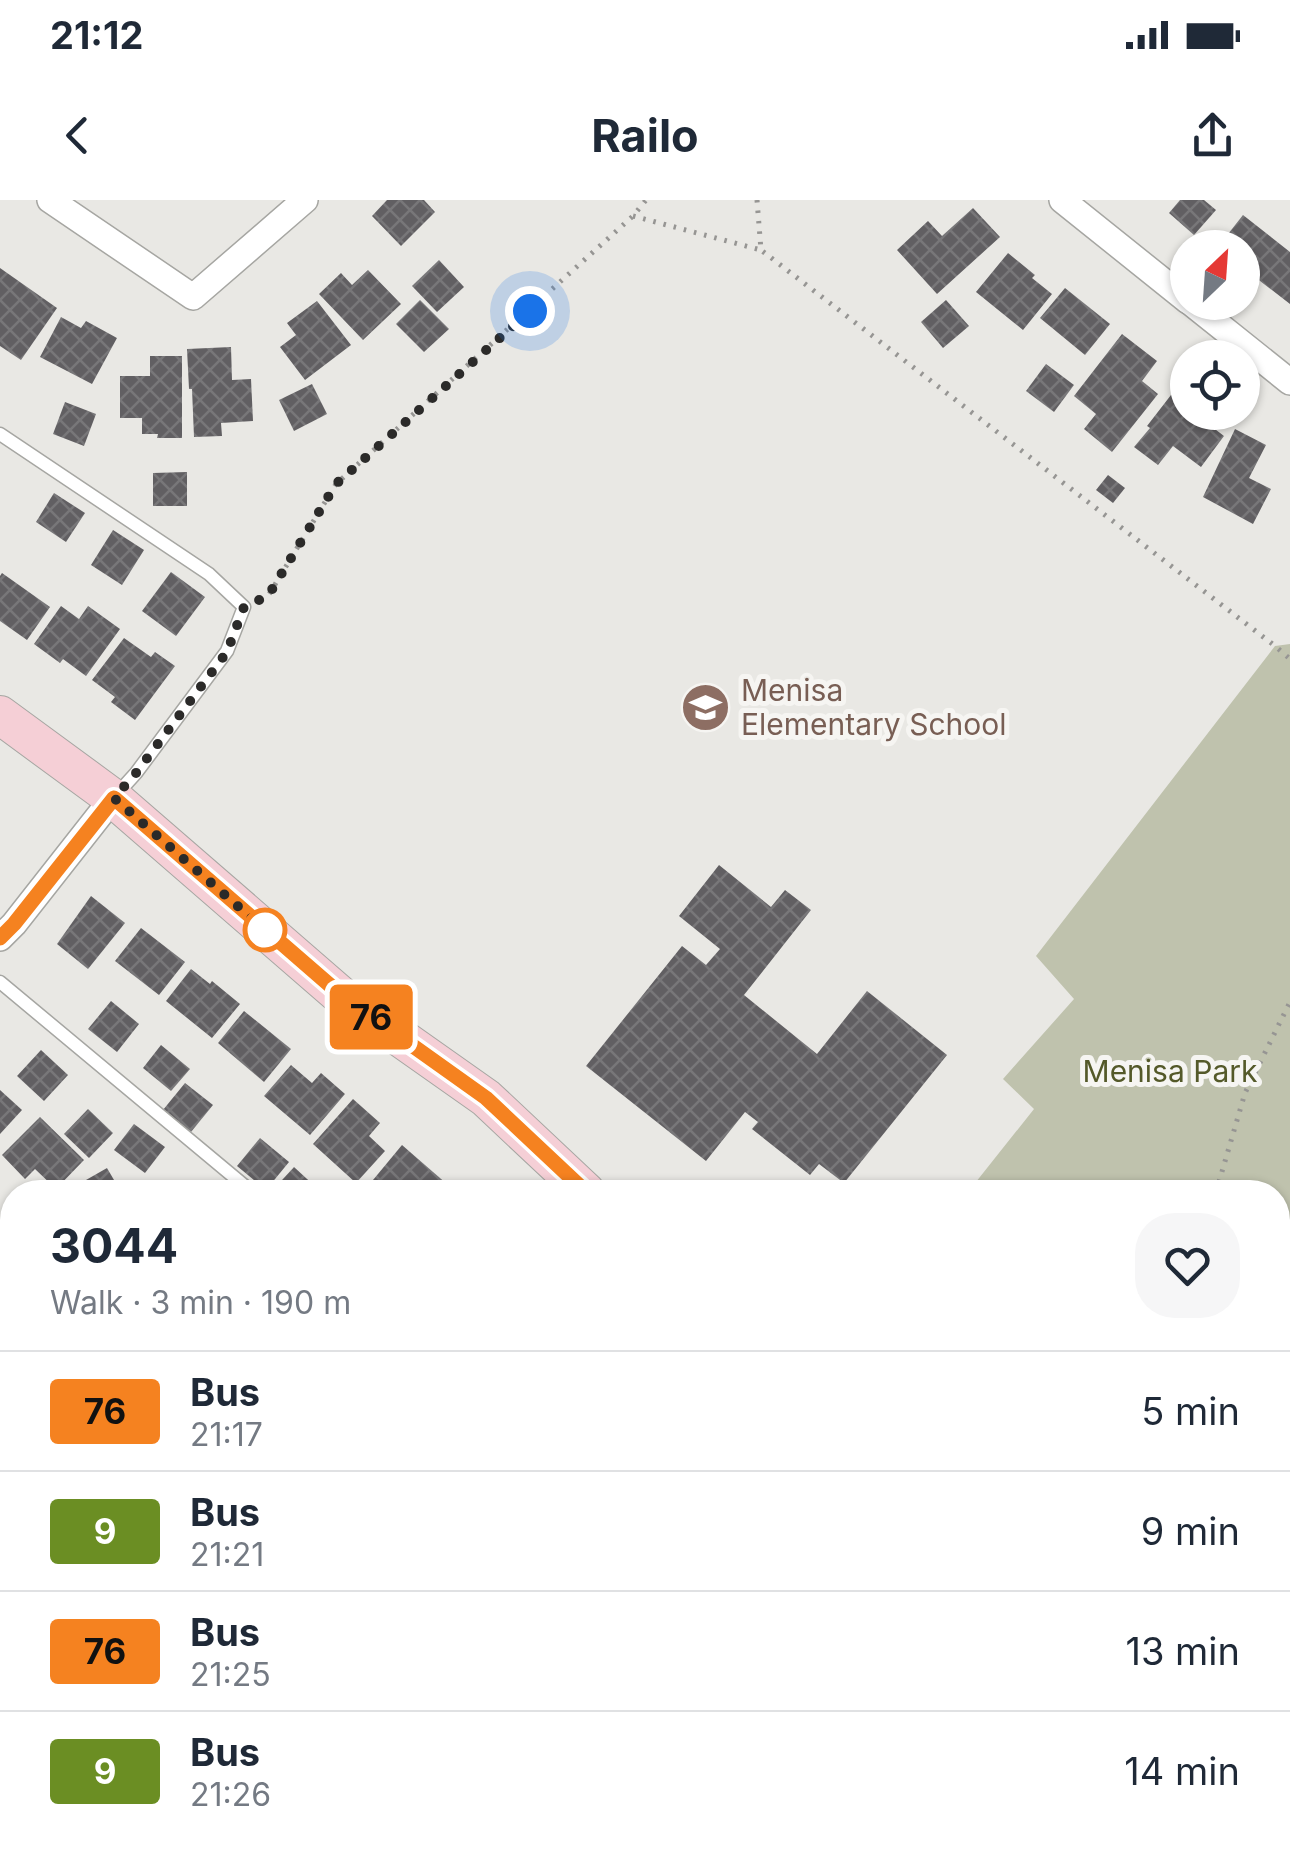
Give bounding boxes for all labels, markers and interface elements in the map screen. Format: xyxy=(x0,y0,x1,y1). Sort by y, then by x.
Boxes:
text: 21:12 xyxy=(50,12,143,58)
icon: back xyxy=(50,108,105,163)
text: Railo xyxy=(591,108,699,163)
icon: share xyxy=(1185,108,1240,163)
north arrow xyxy=(1170,230,1260,320)
map controls xyxy=(1170,230,1260,430)
your location xyxy=(505,286,555,336)
button: locate xyxy=(1170,340,1260,430)
place label: Menisa Elementary School xyxy=(741,672,1007,742)
school or university icon: Menisa Elementary School xyxy=(680,682,732,734)
unlabelled marker xyxy=(244,909,286,951)
line badge: 76 xyxy=(326,984,416,1050)
text: 76 xyxy=(350,996,392,1038)
park label: Menisa Park xyxy=(1083,1053,1258,1089)
button: heart xyxy=(1135,1213,1240,1318)
text: 3044 xyxy=(50,1216,178,1275)
text: Walk · 3 min · 190 m xyxy=(50,1283,351,1322)
text: Bus xyxy=(190,1369,260,1415)
text: 5 min xyxy=(1141,1388,1240,1434)
text: 76 xyxy=(84,1390,126,1432)
text: 21:17 xyxy=(190,1415,263,1454)
text: Bus xyxy=(190,1489,260,1535)
text: 9 min xyxy=(1141,1508,1240,1554)
text: 9 xyxy=(94,1510,116,1552)
text: 21:21 xyxy=(190,1535,264,1574)
text: Bus xyxy=(190,1609,260,1655)
text: 13 min xyxy=(1125,1628,1240,1674)
text: 76 xyxy=(84,1630,126,1672)
text: 21:25 xyxy=(190,1655,271,1694)
text: Bus xyxy=(190,1729,260,1775)
text: 14 min xyxy=(1124,1748,1240,1794)
text: 9 xyxy=(94,1750,116,1792)
text: 21:26 xyxy=(190,1775,271,1814)

